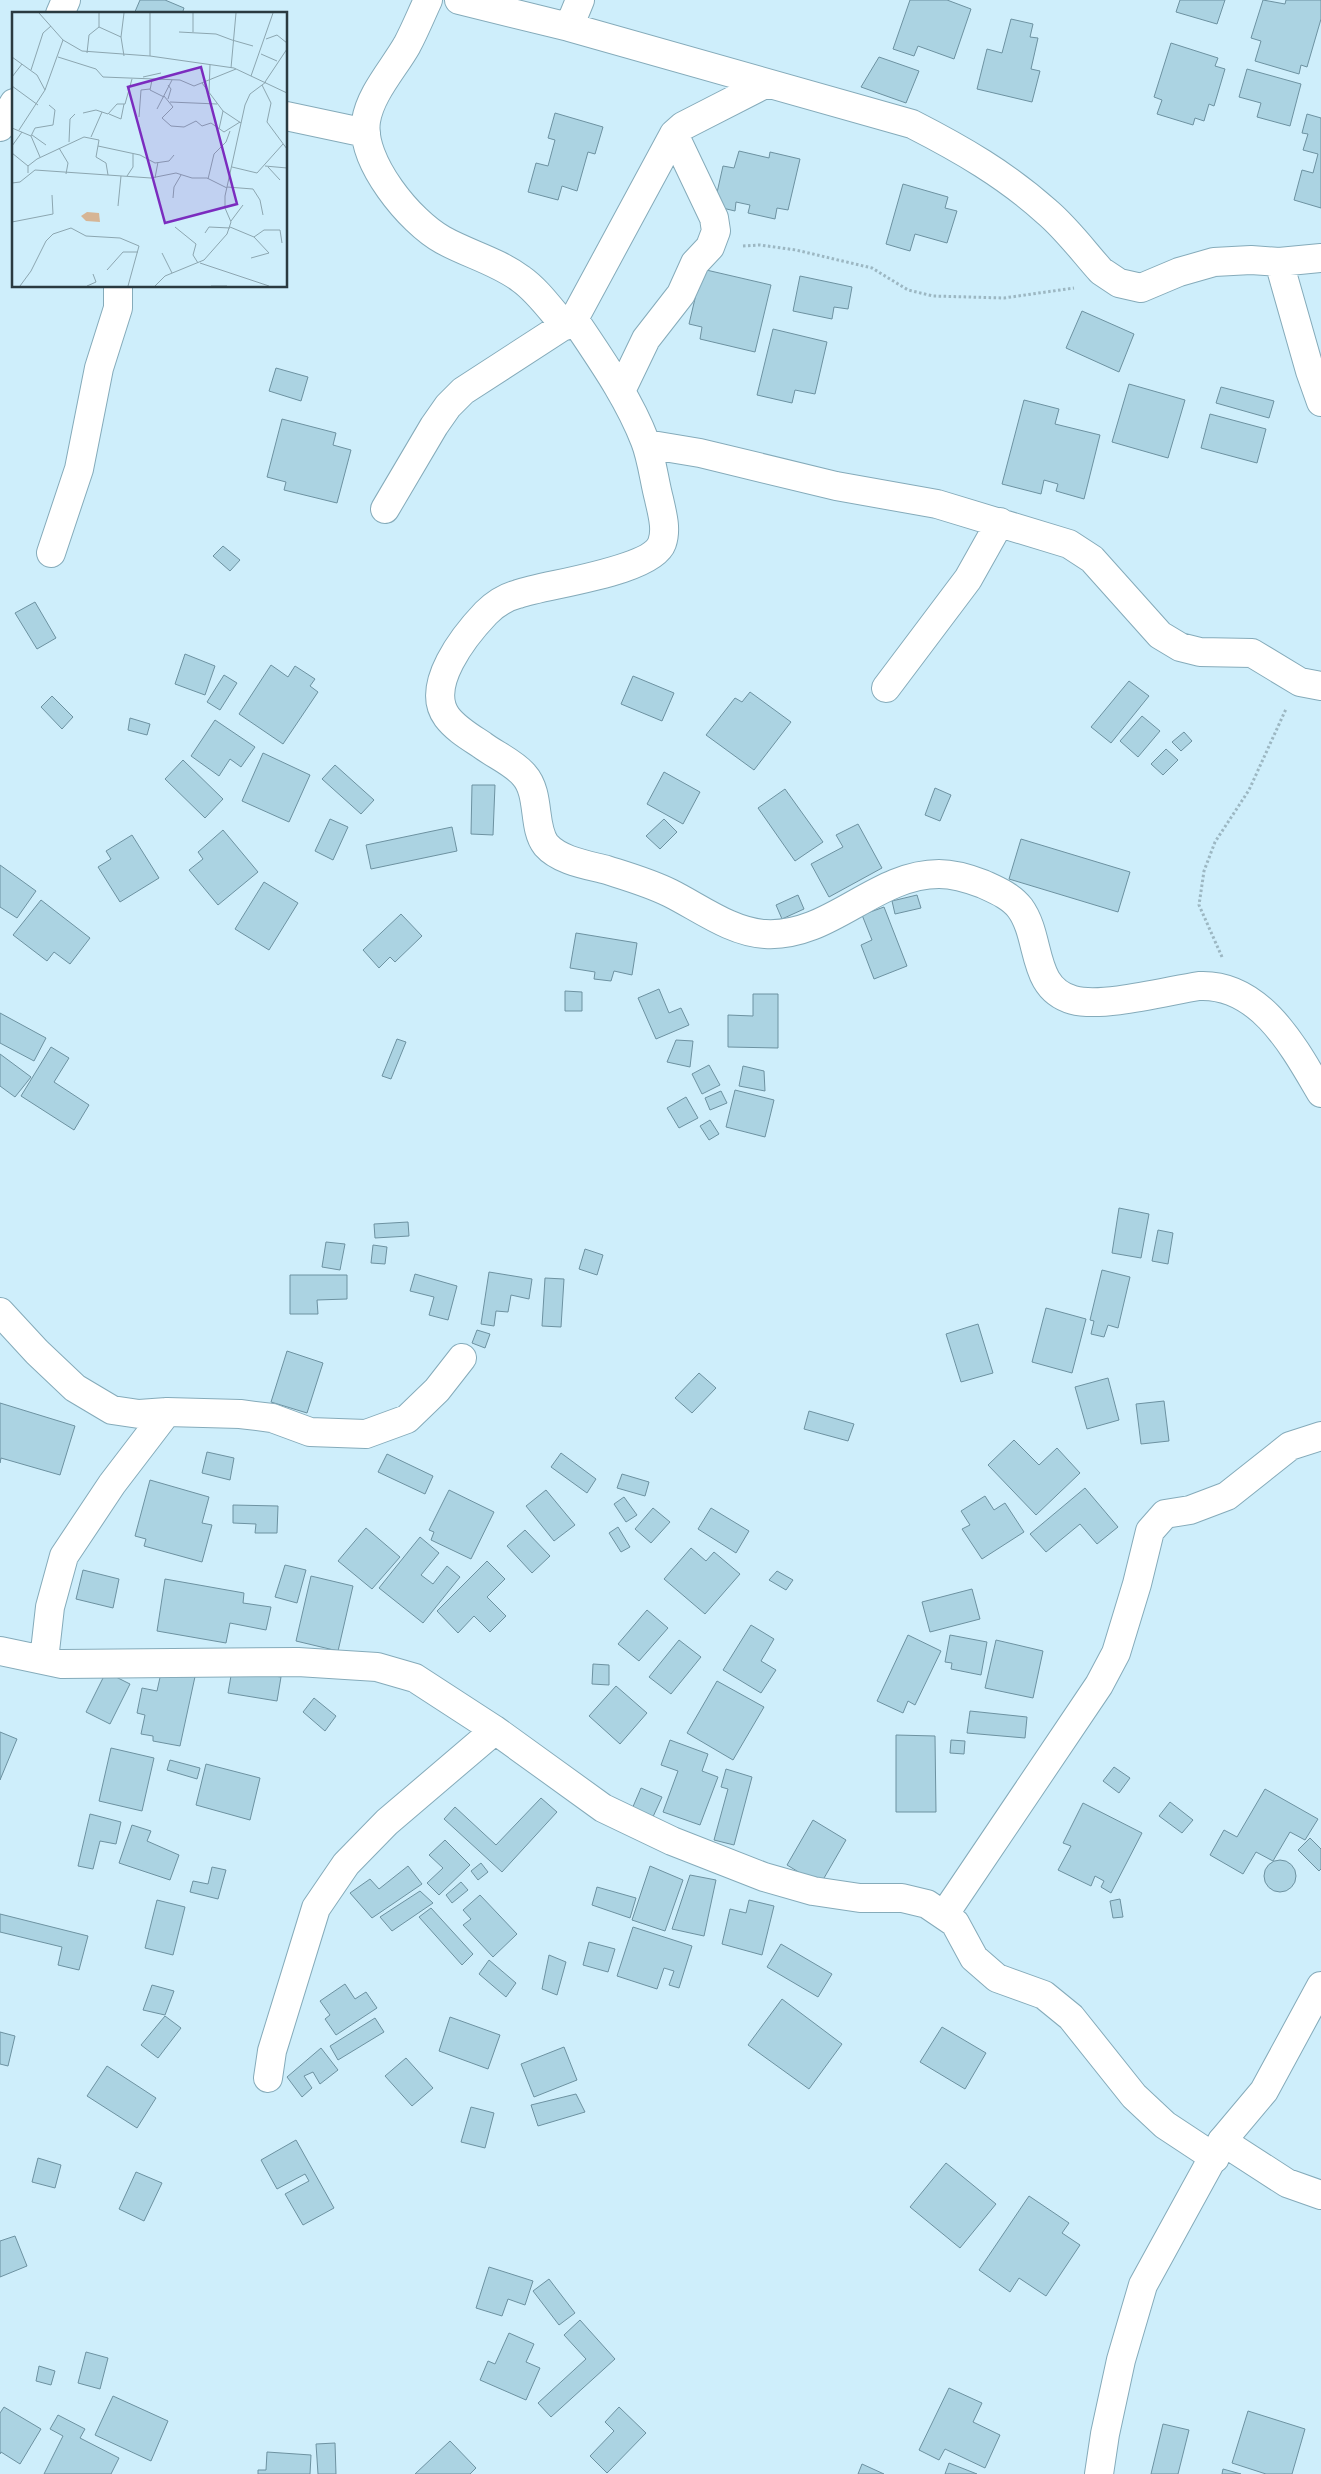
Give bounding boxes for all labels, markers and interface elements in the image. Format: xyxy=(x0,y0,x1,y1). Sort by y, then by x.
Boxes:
inset map xyxy=(12,12,288,288)

